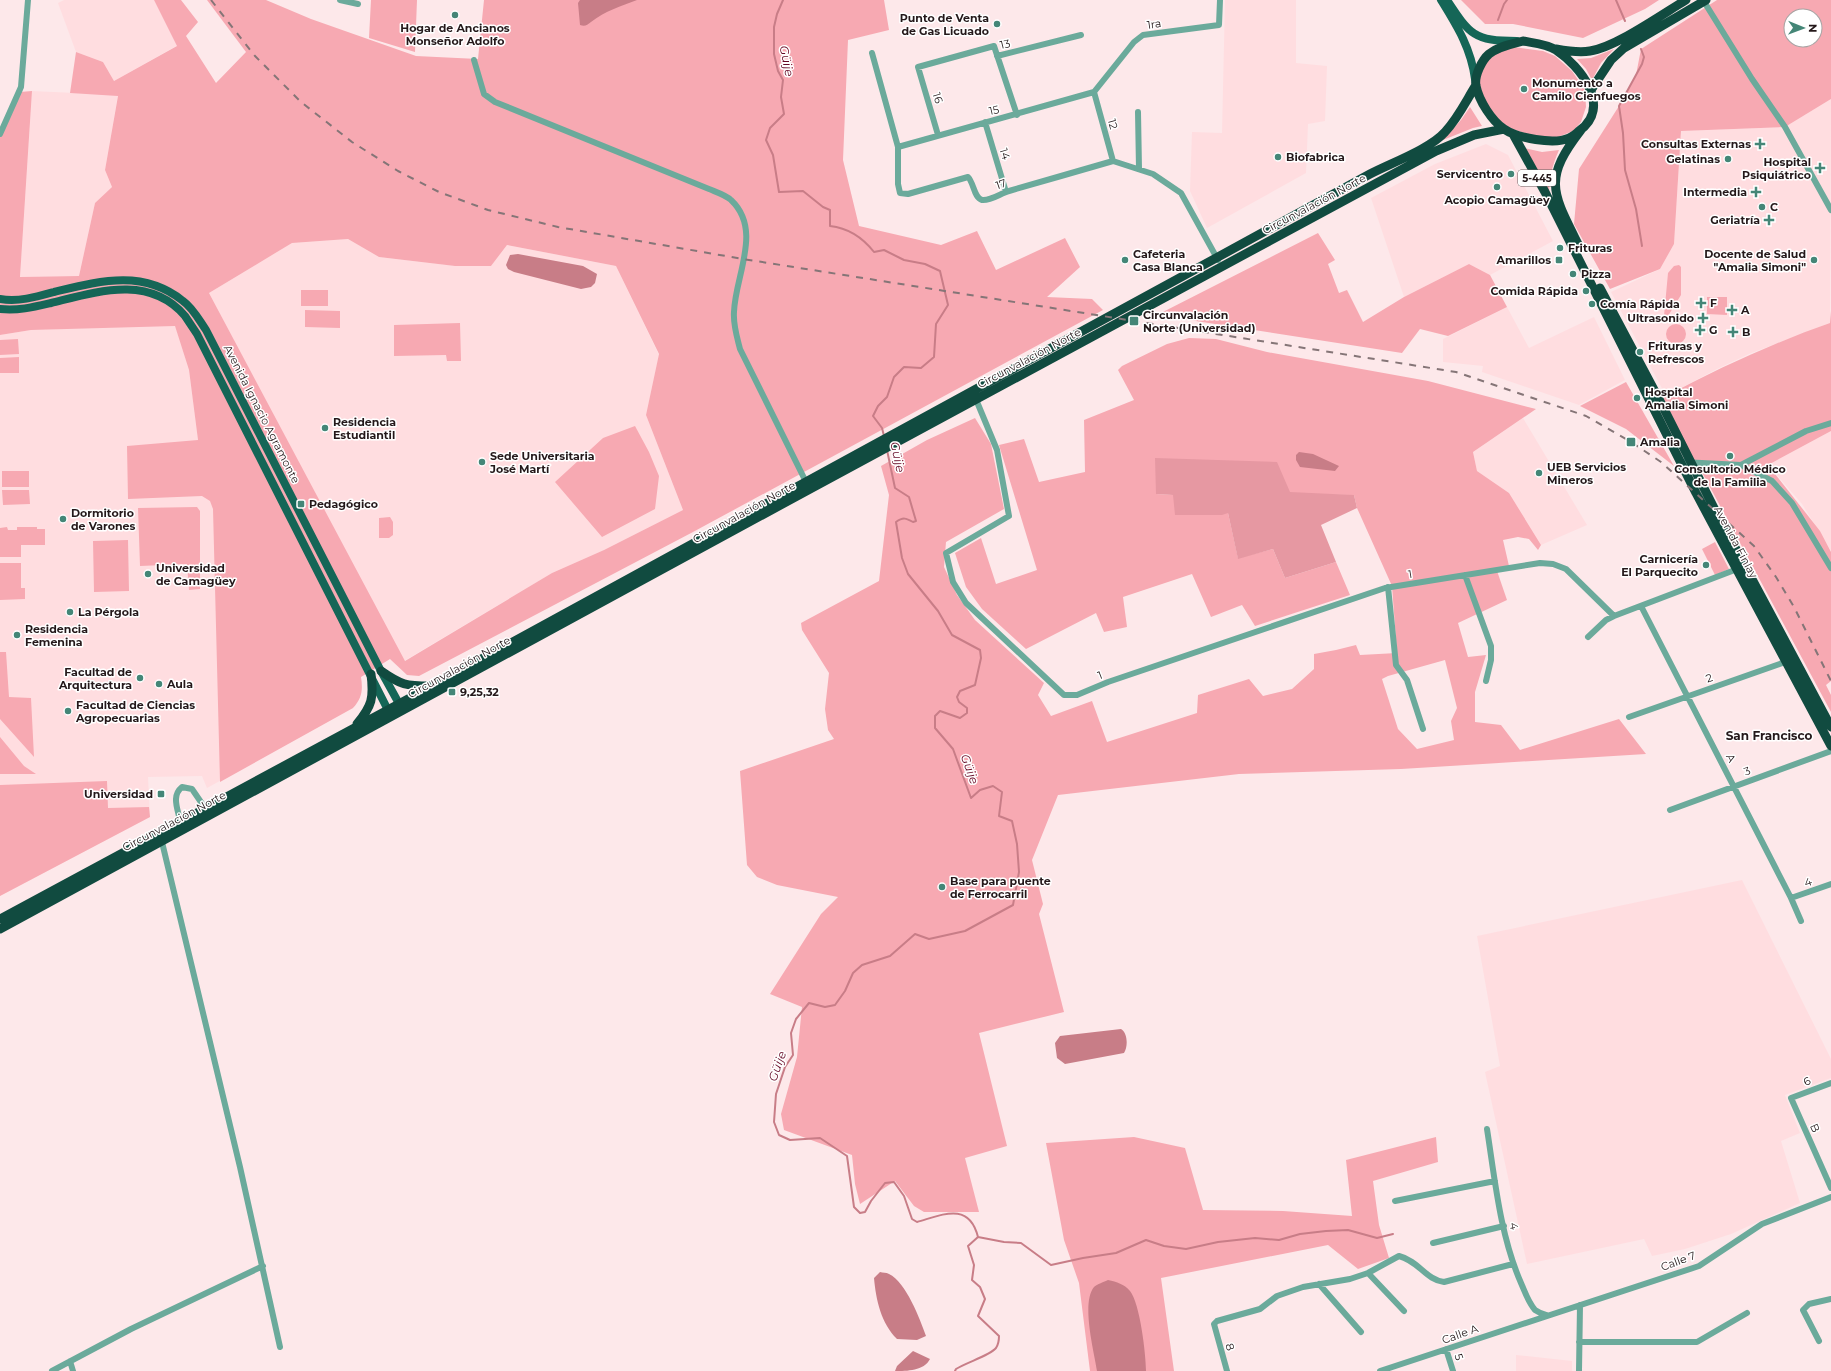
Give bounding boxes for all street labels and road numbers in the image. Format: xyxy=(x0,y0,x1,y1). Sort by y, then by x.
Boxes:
street label: 1ra xyxy=(1146,16,1162,32)
street label: 13 xyxy=(998,36,1012,52)
street label: 16 xyxy=(930,91,946,105)
street label: 15 xyxy=(987,102,1001,118)
street label: 12 xyxy=(1105,117,1121,131)
street label: 14 xyxy=(997,147,1014,162)
road number: 5-445 xyxy=(1518,170,1556,186)
street label: Circunvalación Norte xyxy=(1260,171,1368,237)
street label: 17 xyxy=(994,176,1008,192)
street label: Circunvalación Norte xyxy=(975,325,1083,391)
street label: Avenida Ignacio Agramonte xyxy=(221,342,303,486)
street label: Circunvalación Norte xyxy=(690,478,798,546)
street label: Avenida Finlay xyxy=(1711,503,1761,581)
street label: 1 xyxy=(1407,567,1413,581)
street label: Circunvalación Norte xyxy=(405,633,513,701)
street label: 1 xyxy=(1096,668,1104,682)
street label: 2 xyxy=(1704,670,1714,686)
street label: A xyxy=(1723,751,1739,765)
street label: 3 xyxy=(1742,763,1752,779)
street label: Circunvalación Norte xyxy=(120,788,228,854)
street label: 4 xyxy=(1802,874,1814,890)
street label: 6 xyxy=(1801,1073,1813,1089)
street label: B xyxy=(1807,1121,1823,1135)
street label: 4 xyxy=(1506,1221,1522,1232)
street label: Calle 7 xyxy=(1659,1248,1697,1274)
street label: Calle A xyxy=(1440,1321,1480,1347)
street label: 8 xyxy=(1222,1342,1238,1352)
street label: 5 xyxy=(1451,1352,1467,1362)

